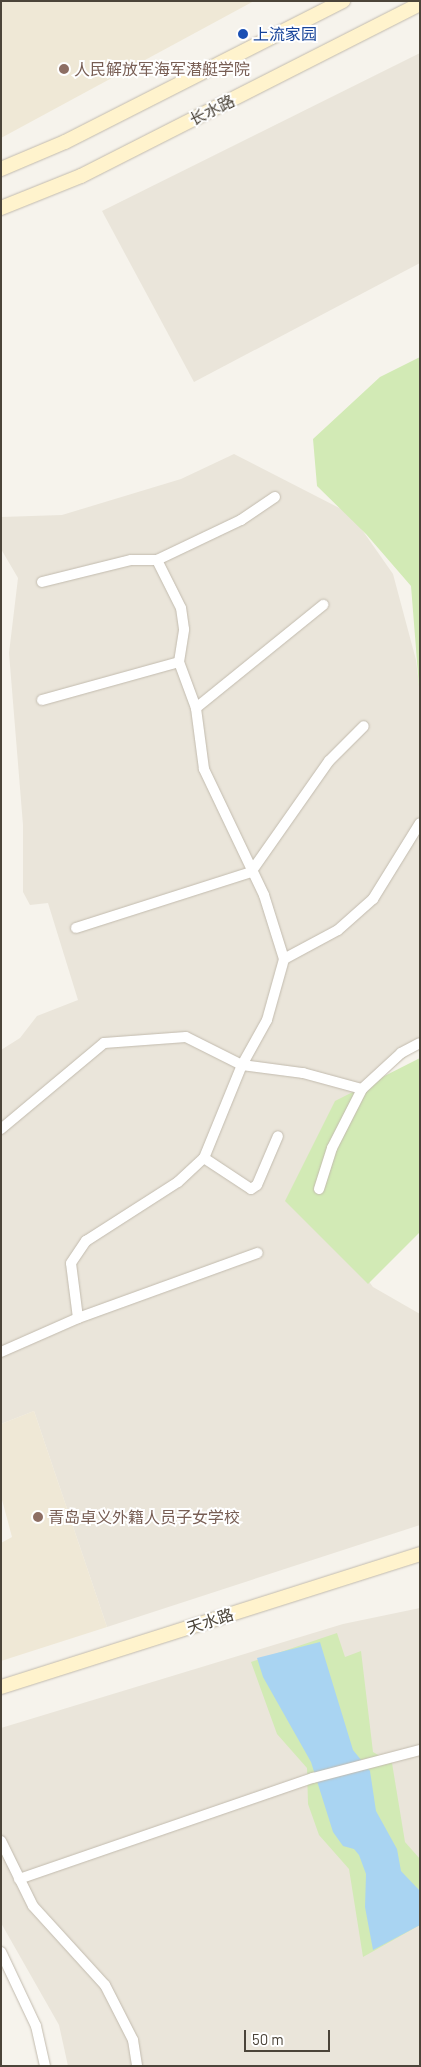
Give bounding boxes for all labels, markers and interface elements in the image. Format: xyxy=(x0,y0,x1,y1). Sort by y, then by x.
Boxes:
place label: 上流家园 xyxy=(253,24,317,44)
marker: 上流家园 xyxy=(237,28,249,40)
place label: 人民解放军海军潜艇学院 xyxy=(74,59,250,79)
marker: 人民解放军海军潜艇学院 xyxy=(58,63,70,75)
street label: 长水路 xyxy=(186,91,238,129)
place label: 青岛卓义外籍人员子女学校 xyxy=(48,1507,240,1527)
marker: 青岛卓义外籍人员子女学校 xyxy=(32,1511,44,1523)
street label: 天水路 xyxy=(184,1604,236,1638)
scale bar xyxy=(246,2020,332,2052)
text: 50 m xyxy=(252,2030,284,2048)

